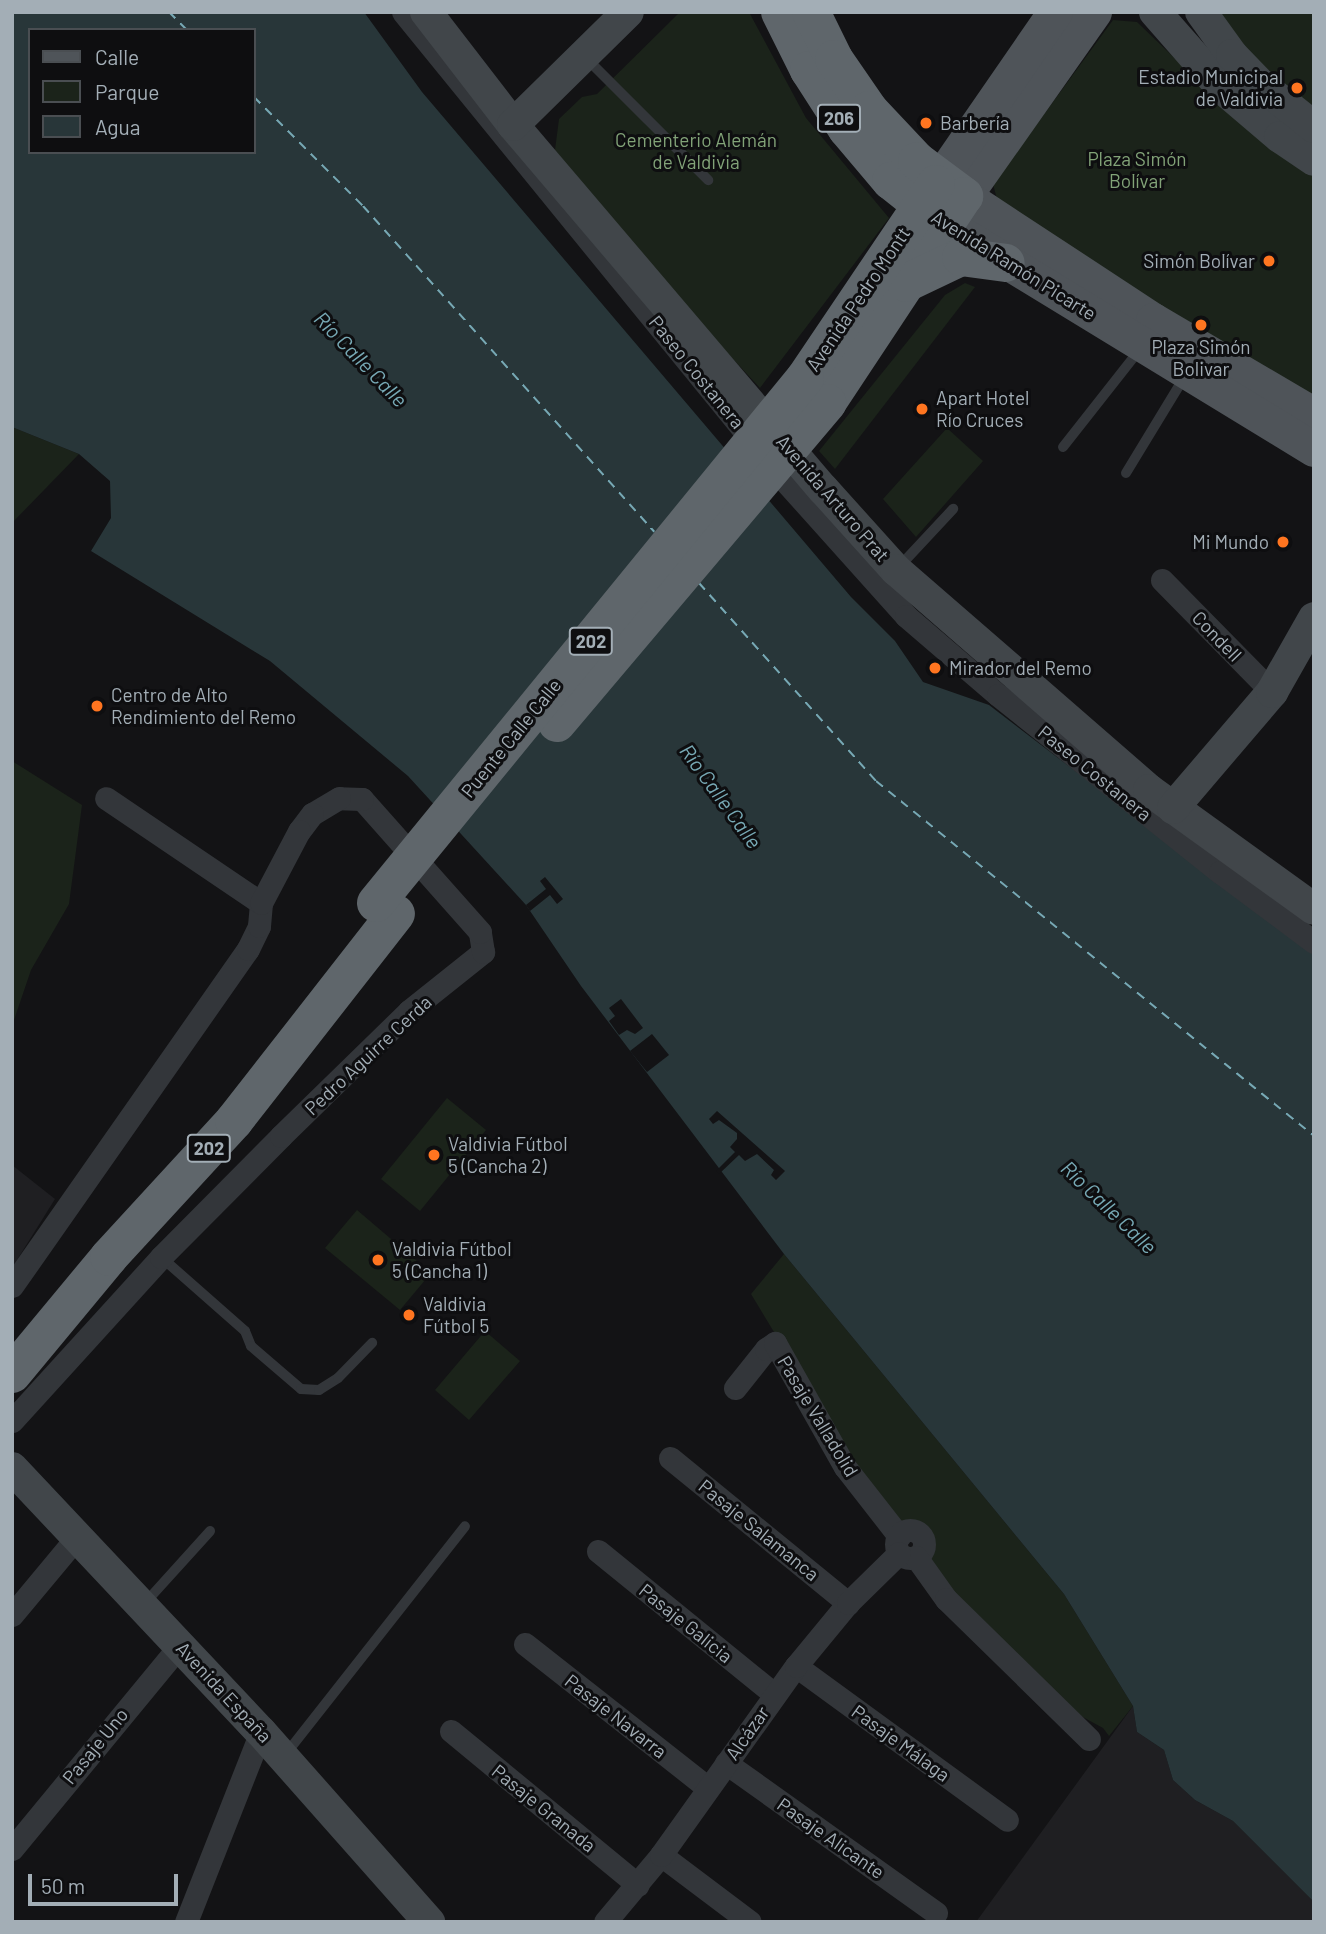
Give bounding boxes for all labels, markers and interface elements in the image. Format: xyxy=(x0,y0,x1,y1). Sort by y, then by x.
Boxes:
legend xyxy=(28,28,256,154)
text: Calle xyxy=(95,44,139,69)
place label: Estadio Municipal de Valdivia xyxy=(1138,66,1283,110)
text: Parque xyxy=(95,79,160,104)
marker: Estadio Municipal de Valdivia xyxy=(1289,80,1305,96)
road number: 206 xyxy=(816,104,862,132)
place label: Barbería xyxy=(940,112,1009,134)
text: Agua xyxy=(95,114,141,139)
marker: Barbería xyxy=(918,115,934,131)
park label: Cementerio Alemán de Valdivia xyxy=(615,129,777,173)
park label: Plaza Simón Bolívar xyxy=(1087,148,1187,192)
street label: Avenida Ramón Picarte xyxy=(928,205,1100,325)
street label: Avenida Pedro Montt xyxy=(801,222,915,376)
place label: Simón Bolívar xyxy=(1143,250,1255,272)
marker: Simón Bolívar xyxy=(1261,253,1277,269)
water label: Río Calle Calle xyxy=(309,306,413,412)
street label: Paseo Costanera xyxy=(644,311,750,433)
marker: Plaza Simón Bolivar xyxy=(1193,317,1209,333)
place label: Plaza Simón Bolivar xyxy=(1151,336,1251,380)
place label: Apart Hotel Río Cruces xyxy=(936,387,1029,431)
marker: Apart Hotel Río Cruces xyxy=(914,401,930,417)
street label: Avenida Arturo Prat xyxy=(772,430,894,566)
place label: Mi Mundo xyxy=(1192,531,1269,553)
marker: Mi Mundo xyxy=(1275,534,1291,550)
street label: Condell xyxy=(1188,606,1246,666)
road number: 202 xyxy=(568,626,614,656)
place label: Mirador del Remo xyxy=(949,657,1092,679)
marker: Mirador del Remo xyxy=(927,660,943,676)
street label: Puente Calle Calle xyxy=(456,674,566,802)
place label: Centro de Alto Rendimiento del Remo xyxy=(111,684,296,728)
marker: Centro de Alto Rendimiento del Remo xyxy=(89,698,105,714)
street label: Paseo Costanera xyxy=(1034,720,1156,826)
water label: Río Calle Calle xyxy=(675,739,767,853)
street label: Pedro Aguirre Cerda xyxy=(300,990,436,1120)
place label: Valdivia Fútbol 5 (Cancha 2) xyxy=(448,1133,568,1177)
road number: 202 xyxy=(186,1134,232,1162)
marker: Valdivia Fútbol 5 (Cancha 2) xyxy=(426,1147,442,1163)
water label: Río Calle Calle xyxy=(1056,1155,1162,1259)
place label: Valdivia Fútbol 5 (Cancha 1) xyxy=(392,1238,512,1282)
marker: Valdivia Fútbol 5 (Cancha 1) xyxy=(370,1252,386,1268)
place label: Valdivia Fútbol 5 xyxy=(423,1293,489,1337)
marker: Valdivia Fútbol 5 xyxy=(401,1307,417,1323)
street label: Pasaje Valladolid xyxy=(773,1351,863,1481)
street label: Pasaje Salamanca xyxy=(694,1474,824,1586)
street label: Pasaje Galicia xyxy=(635,1579,737,1667)
street label: Avenida España xyxy=(171,1637,277,1747)
street label: Pasaje Navarra xyxy=(561,1669,671,1763)
street label: Pasaje Málaga xyxy=(848,1700,954,1786)
street label: Alcázar xyxy=(720,1702,774,1764)
street label: Pasaje Uno xyxy=(57,1703,133,1789)
street label: Pasaje Granada xyxy=(488,1759,600,1857)
street label: Pasaje Alicante xyxy=(773,1793,889,1883)
scale bar xyxy=(32,1860,182,1904)
text: 50 m xyxy=(41,1873,85,1898)

